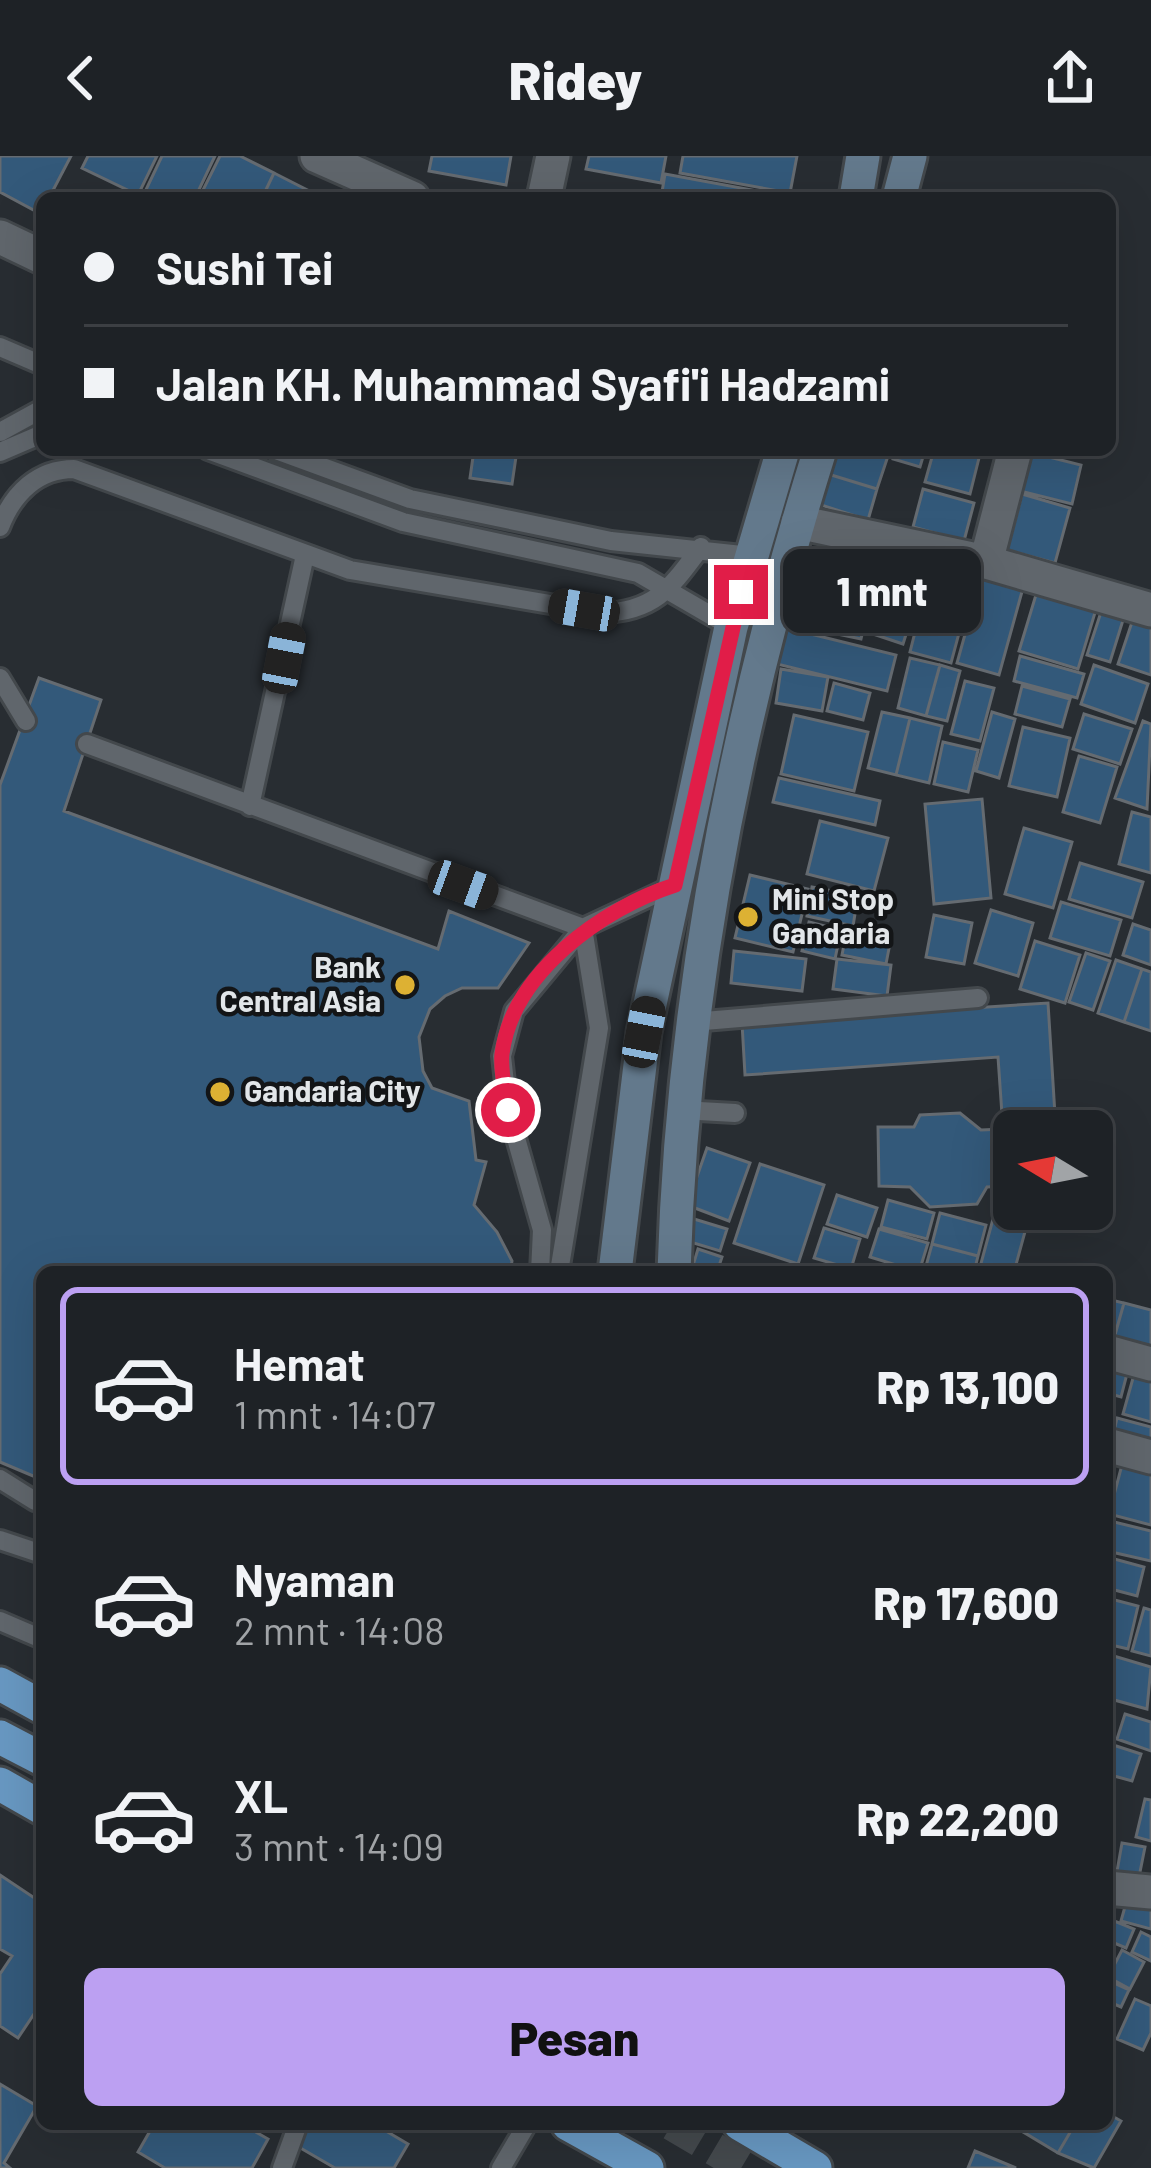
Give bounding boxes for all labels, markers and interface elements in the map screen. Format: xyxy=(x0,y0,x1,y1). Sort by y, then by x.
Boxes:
icon: back xyxy=(48,45,114,111)
icon: share xyxy=(1037,45,1103,111)
text: Ridey xyxy=(509,46,642,111)
text: Sushi Tei xyxy=(156,240,334,294)
text: Jalan KH. Muhammad Syafi'i Hadzami xyxy=(156,356,890,410)
callout: 1 mnt xyxy=(783,550,981,634)
route end xyxy=(714,565,768,619)
text: 1 mnt xyxy=(837,567,927,614)
car xyxy=(545,586,623,634)
car xyxy=(259,619,309,697)
car xyxy=(423,856,503,914)
place label: Mini Stop Gandaria xyxy=(772,880,894,950)
marker: Mini Stop Gandaria xyxy=(735,904,761,930)
place label: Bank Central Asia xyxy=(219,948,381,1018)
marker: Bank Central Asia xyxy=(392,972,418,998)
car xyxy=(619,993,669,1071)
place label: Gandaria City xyxy=(244,1072,421,1108)
marker: Gandaria City xyxy=(207,1079,233,1105)
route start xyxy=(481,1083,535,1137)
north arrow xyxy=(993,1110,1113,1230)
map controls xyxy=(993,1110,1113,1230)
icon: car xyxy=(90,1332,198,1440)
text: Hemat xyxy=(234,1336,365,1390)
text: Rp 13,100 xyxy=(877,1359,1059,1413)
text: 1 mnt · 14:07 xyxy=(234,1390,436,1437)
icon: car xyxy=(90,1548,198,1656)
text: Nyaman xyxy=(234,1552,395,1606)
text: Rp 17,600 xyxy=(873,1575,1059,1629)
text: 2 mnt · 14:08 xyxy=(234,1606,445,1653)
icon: car xyxy=(90,1764,198,1872)
text: XL xyxy=(234,1768,288,1822)
text: Rp 22,200 xyxy=(857,1791,1059,1845)
text: 3 mnt · 14:09 xyxy=(234,1822,444,1869)
button: Pesan xyxy=(84,1968,1065,2106)

